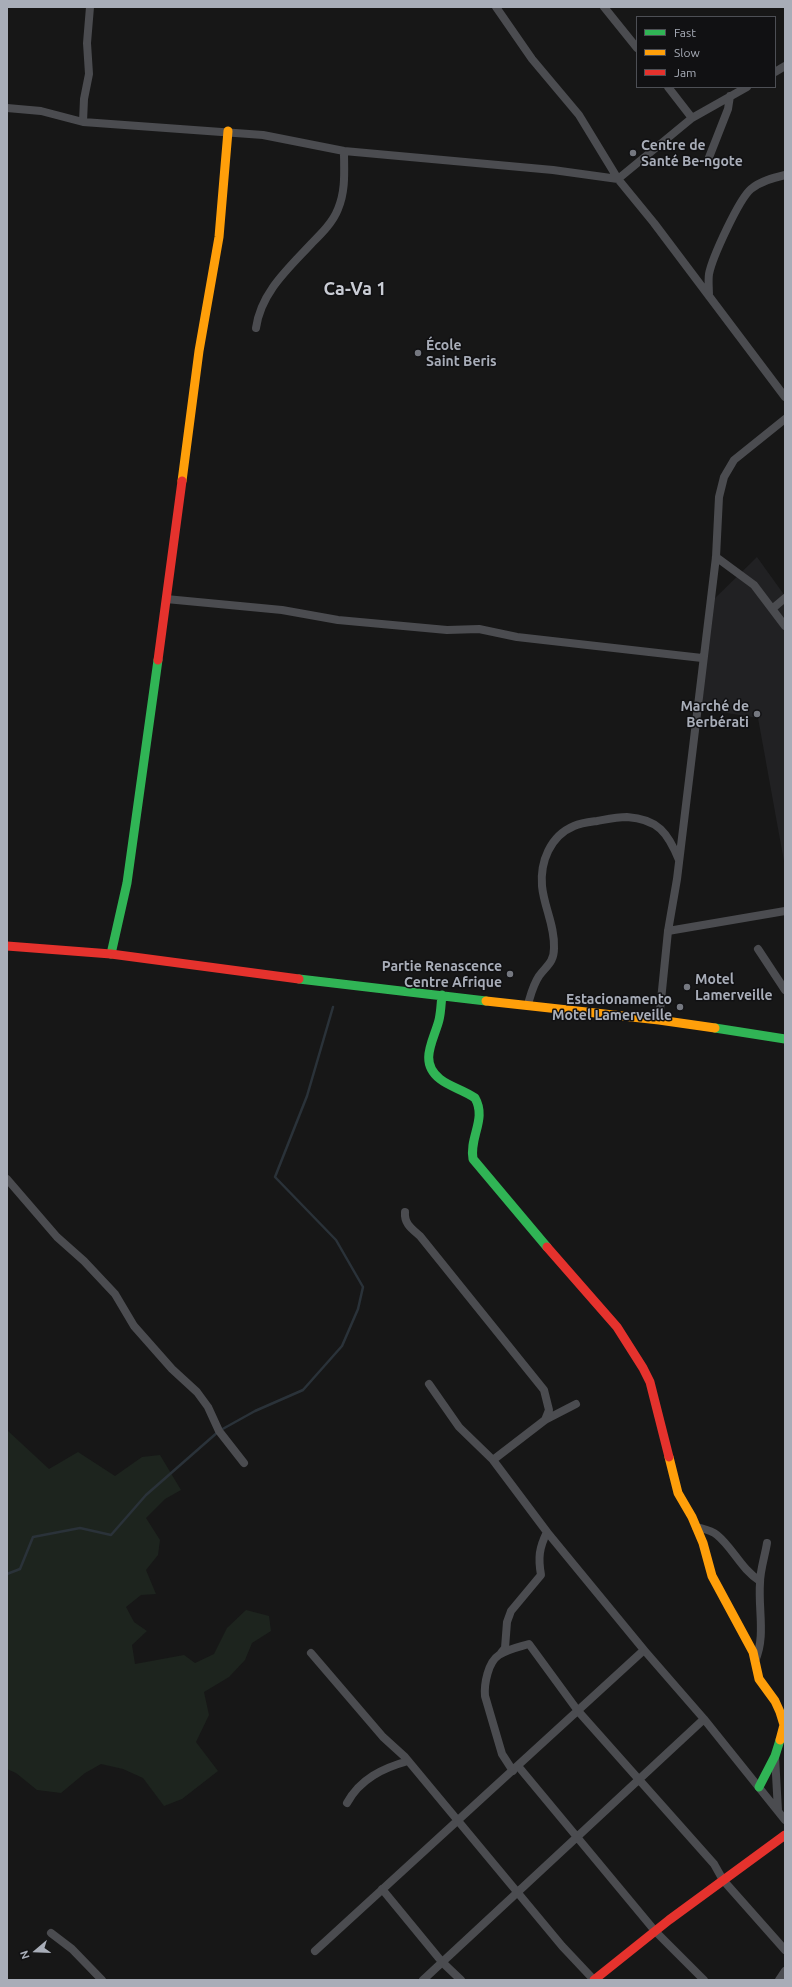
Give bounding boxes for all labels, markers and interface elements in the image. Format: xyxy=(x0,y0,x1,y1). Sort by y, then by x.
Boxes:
legend xyxy=(636,16,776,88)
text: Fast xyxy=(674,26,696,39)
text: Slow xyxy=(674,46,700,59)
text: Jam xyxy=(674,66,696,79)
place label: Centre de Santé Be-ngote xyxy=(641,137,743,170)
marker: Centre de Santé Be-ngote xyxy=(628,148,638,158)
district label: Ca-Va 1 xyxy=(323,278,387,300)
place label: École Saint Beris xyxy=(426,337,497,370)
marker: École Saint Beris xyxy=(413,348,423,358)
place label: Marché de Berbérati xyxy=(680,698,749,730)
marker: Marché de Berbérati xyxy=(752,709,762,719)
place label: Partie Renascence Centre Afrique xyxy=(382,958,502,990)
marker: Partie Renascence Centre Afrique xyxy=(505,969,515,979)
place label: Motel Lamerveille xyxy=(695,971,773,1004)
marker: Motel Lamerveille xyxy=(682,982,692,992)
place label: Estacionamento Motel Lamerveille xyxy=(552,991,672,1024)
marker: Estacionamento Motel Lamerveille xyxy=(675,1002,685,1012)
north arrow xyxy=(16,1931,56,1971)
text: N xyxy=(18,1949,32,1961)

